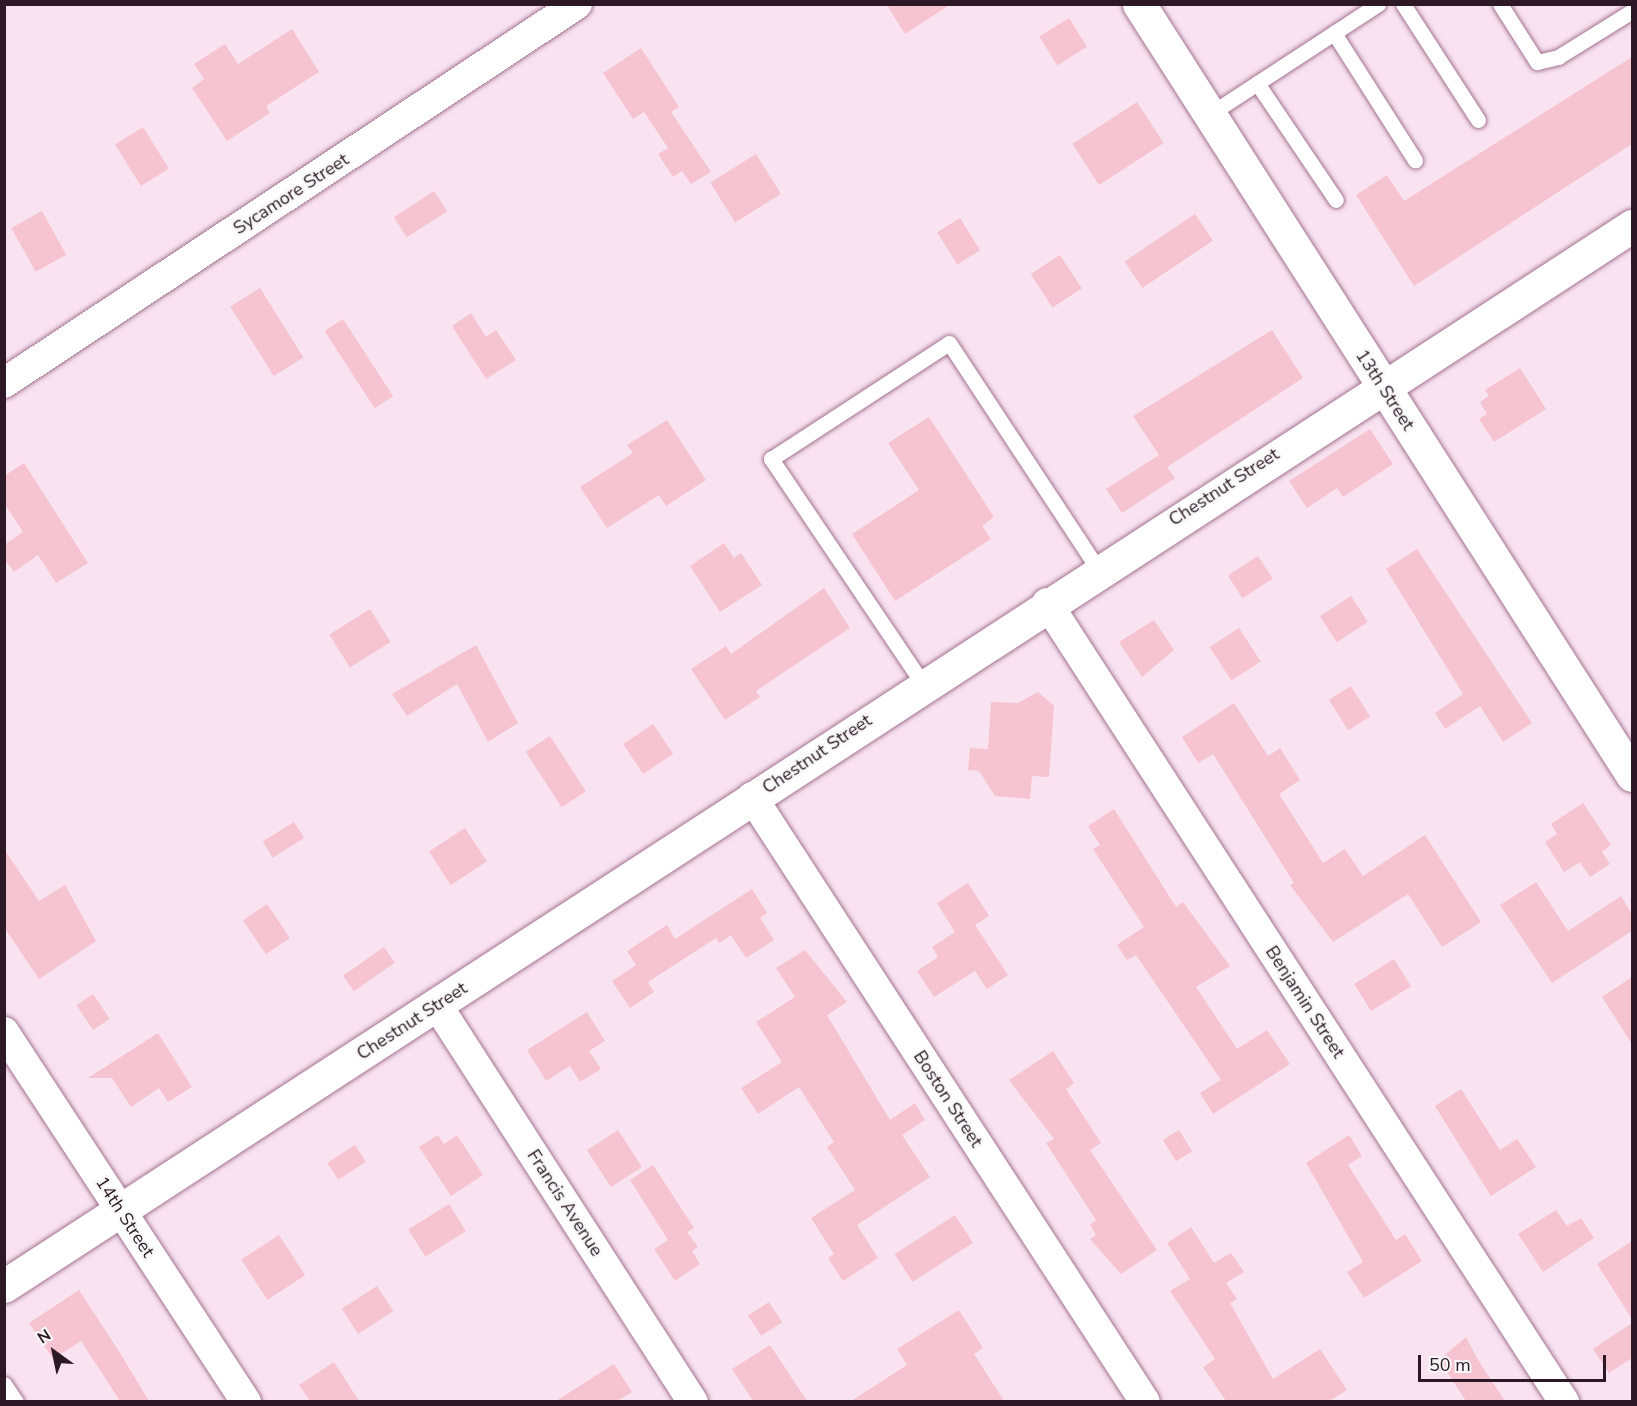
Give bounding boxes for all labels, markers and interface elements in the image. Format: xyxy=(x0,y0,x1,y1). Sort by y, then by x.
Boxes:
street label: Sycamore Street xyxy=(229,149,353,239)
street label: 13th Street xyxy=(1351,346,1419,434)
street label: Chestnut Street xyxy=(1165,443,1283,531)
street label: Chestnut Street xyxy=(758,709,876,799)
street label: Benjamin Street xyxy=(1261,942,1349,1062)
street label: Chestnut Street xyxy=(353,977,471,1065)
street label: Boston Street xyxy=(909,1047,987,1151)
street label: Francis Avenue xyxy=(522,1146,608,1260)
street label: 14th Street xyxy=(91,1173,159,1261)
north arrow xyxy=(24,1322,84,1382)
text: N xyxy=(33,1324,55,1349)
scale bar xyxy=(1421,1343,1608,1381)
text: 50 m xyxy=(1429,1353,1471,1377)

